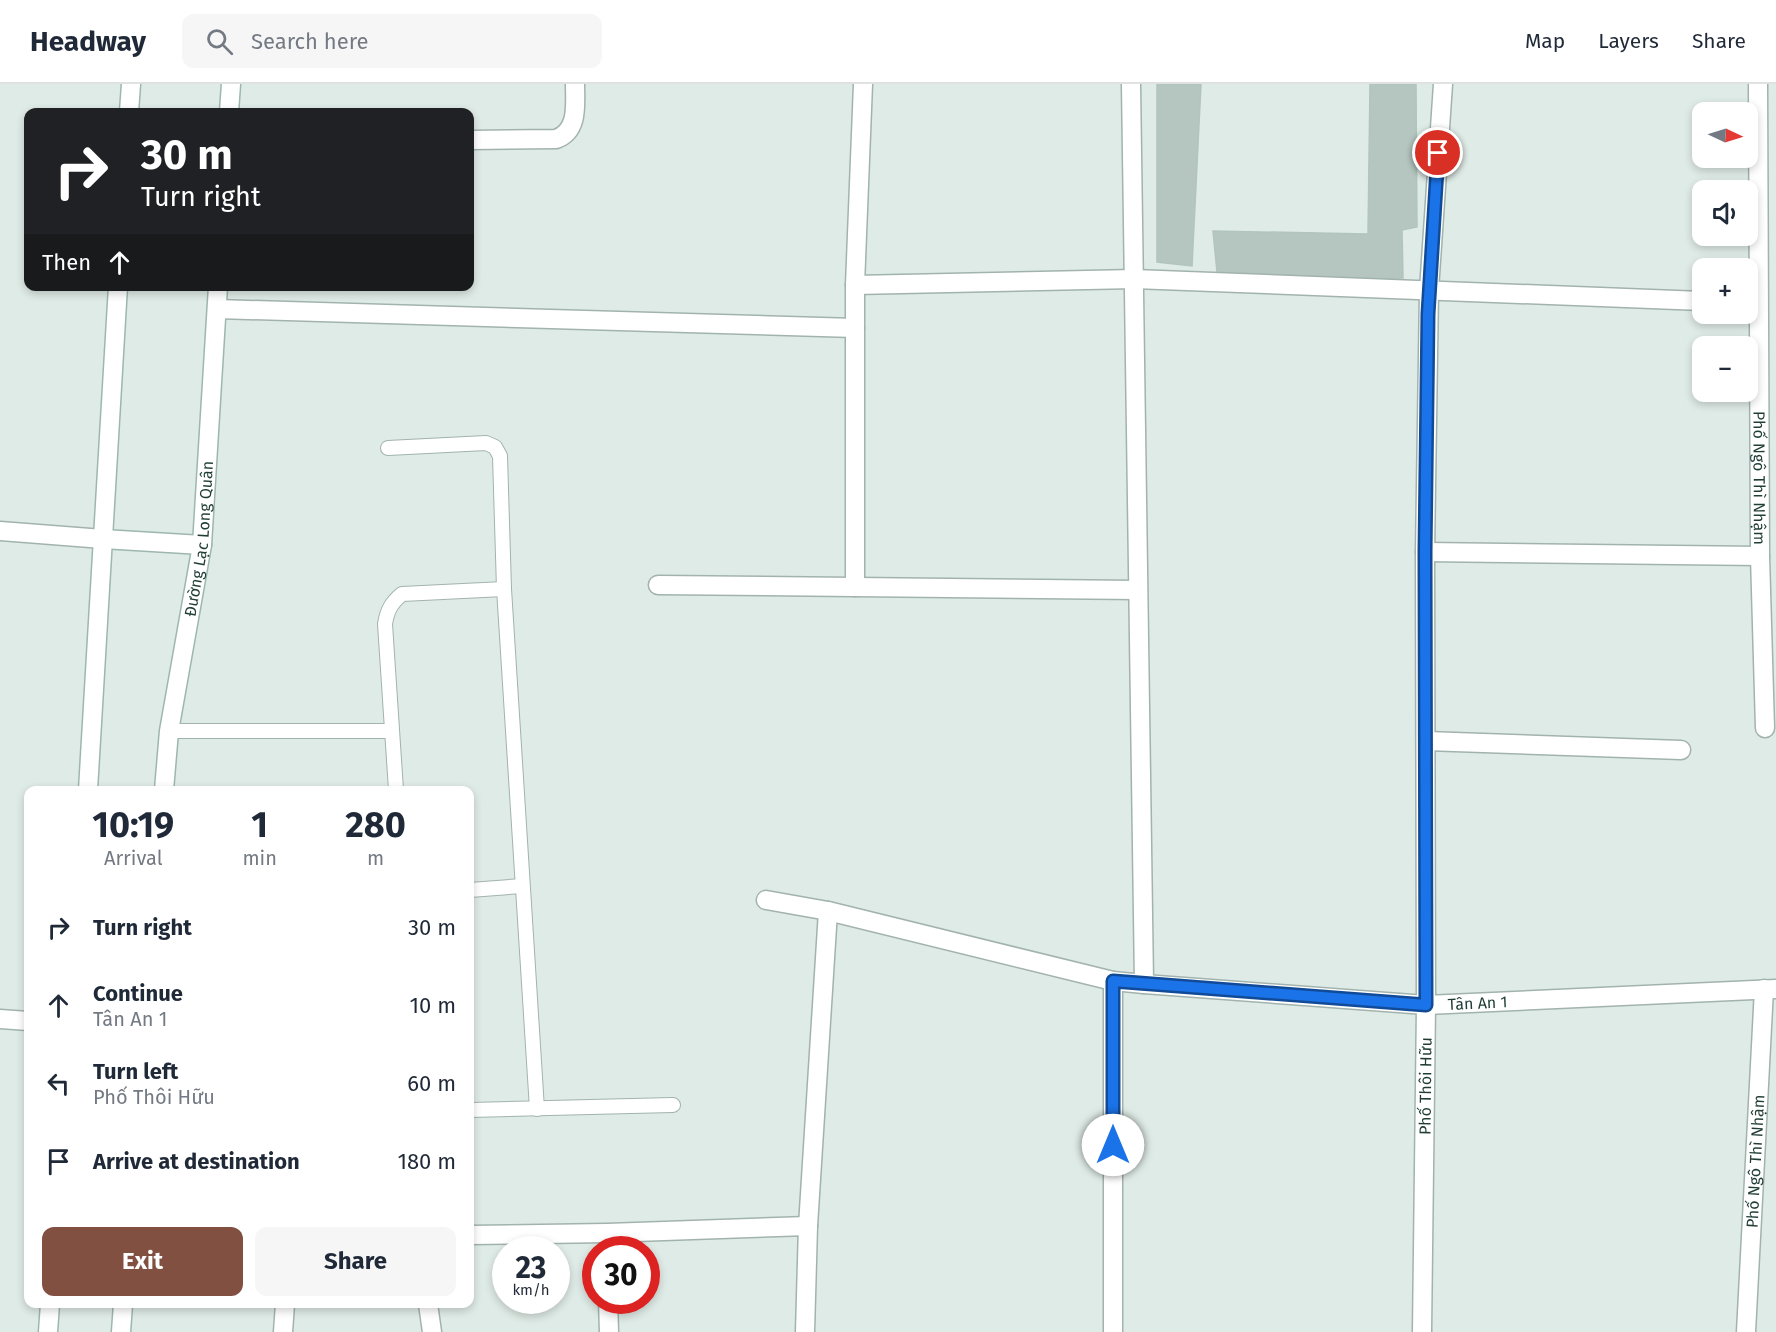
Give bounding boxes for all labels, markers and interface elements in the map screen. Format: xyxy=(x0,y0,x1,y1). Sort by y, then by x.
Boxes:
search box xyxy=(182,14,602,68)
text: Headway xyxy=(30,25,146,58)
icon: search xyxy=(203,25,236,58)
text: Search here xyxy=(251,28,369,55)
text: Map xyxy=(1525,28,1565,54)
text: Layers xyxy=(1598,28,1659,54)
text: Share xyxy=(1692,28,1746,54)
north arrow xyxy=(1692,102,1758,168)
map controls xyxy=(1692,102,1758,402)
pin xyxy=(1412,127,1463,178)
text: 30 m xyxy=(141,130,233,180)
icon: right xyxy=(42,132,120,210)
icon: arrive xyxy=(1421,136,1454,169)
button: sound xyxy=(1692,180,1758,246)
text: Turn right xyxy=(141,181,261,213)
icon: ahead xyxy=(103,246,136,279)
text: Then xyxy=(42,249,91,276)
button: + xyxy=(1692,258,1758,324)
button: − xyxy=(1692,336,1758,402)
street label: Phố Ngô Thì Nhậm xyxy=(1750,411,1770,545)
street label: Đường Lạc Long Quân xyxy=(180,460,217,618)
text: 10:19 xyxy=(92,803,174,847)
text: 1 xyxy=(251,803,268,847)
text: 280 xyxy=(345,803,406,847)
text: Arrival xyxy=(104,846,163,870)
text: min xyxy=(242,846,277,870)
text: m xyxy=(367,846,384,870)
icon: right xyxy=(42,911,75,944)
text: Turn right xyxy=(93,914,192,941)
text: 30 m xyxy=(408,914,456,941)
text: Continue xyxy=(93,980,183,1007)
icon: ahead xyxy=(42,989,75,1022)
text: 10 m xyxy=(410,992,456,1019)
street label: Tân An 1 xyxy=(1447,992,1508,1013)
text: Tân An 1 xyxy=(93,1007,167,1031)
street label: Phố Thôi Hữu xyxy=(1414,1037,1435,1135)
text: Turn left xyxy=(93,1058,178,1085)
icon: left xyxy=(42,1067,75,1100)
text: 60 m xyxy=(407,1070,456,1097)
text: Phố Thôi Hữu xyxy=(93,1085,215,1109)
street label: Phố Ngô Thì Nhậm xyxy=(1742,1094,1768,1229)
position arrow xyxy=(1081,1113,1145,1177)
icon: arrive xyxy=(42,1145,75,1178)
text: Arrive at destination xyxy=(93,1148,300,1175)
text: 180 m xyxy=(397,1148,456,1175)
button: Exit xyxy=(42,1227,243,1296)
button: Share xyxy=(255,1227,456,1296)
speed limit sign: 30 xyxy=(582,1236,660,1314)
text: 23 xyxy=(516,1250,546,1286)
text: km/h xyxy=(512,1281,550,1299)

